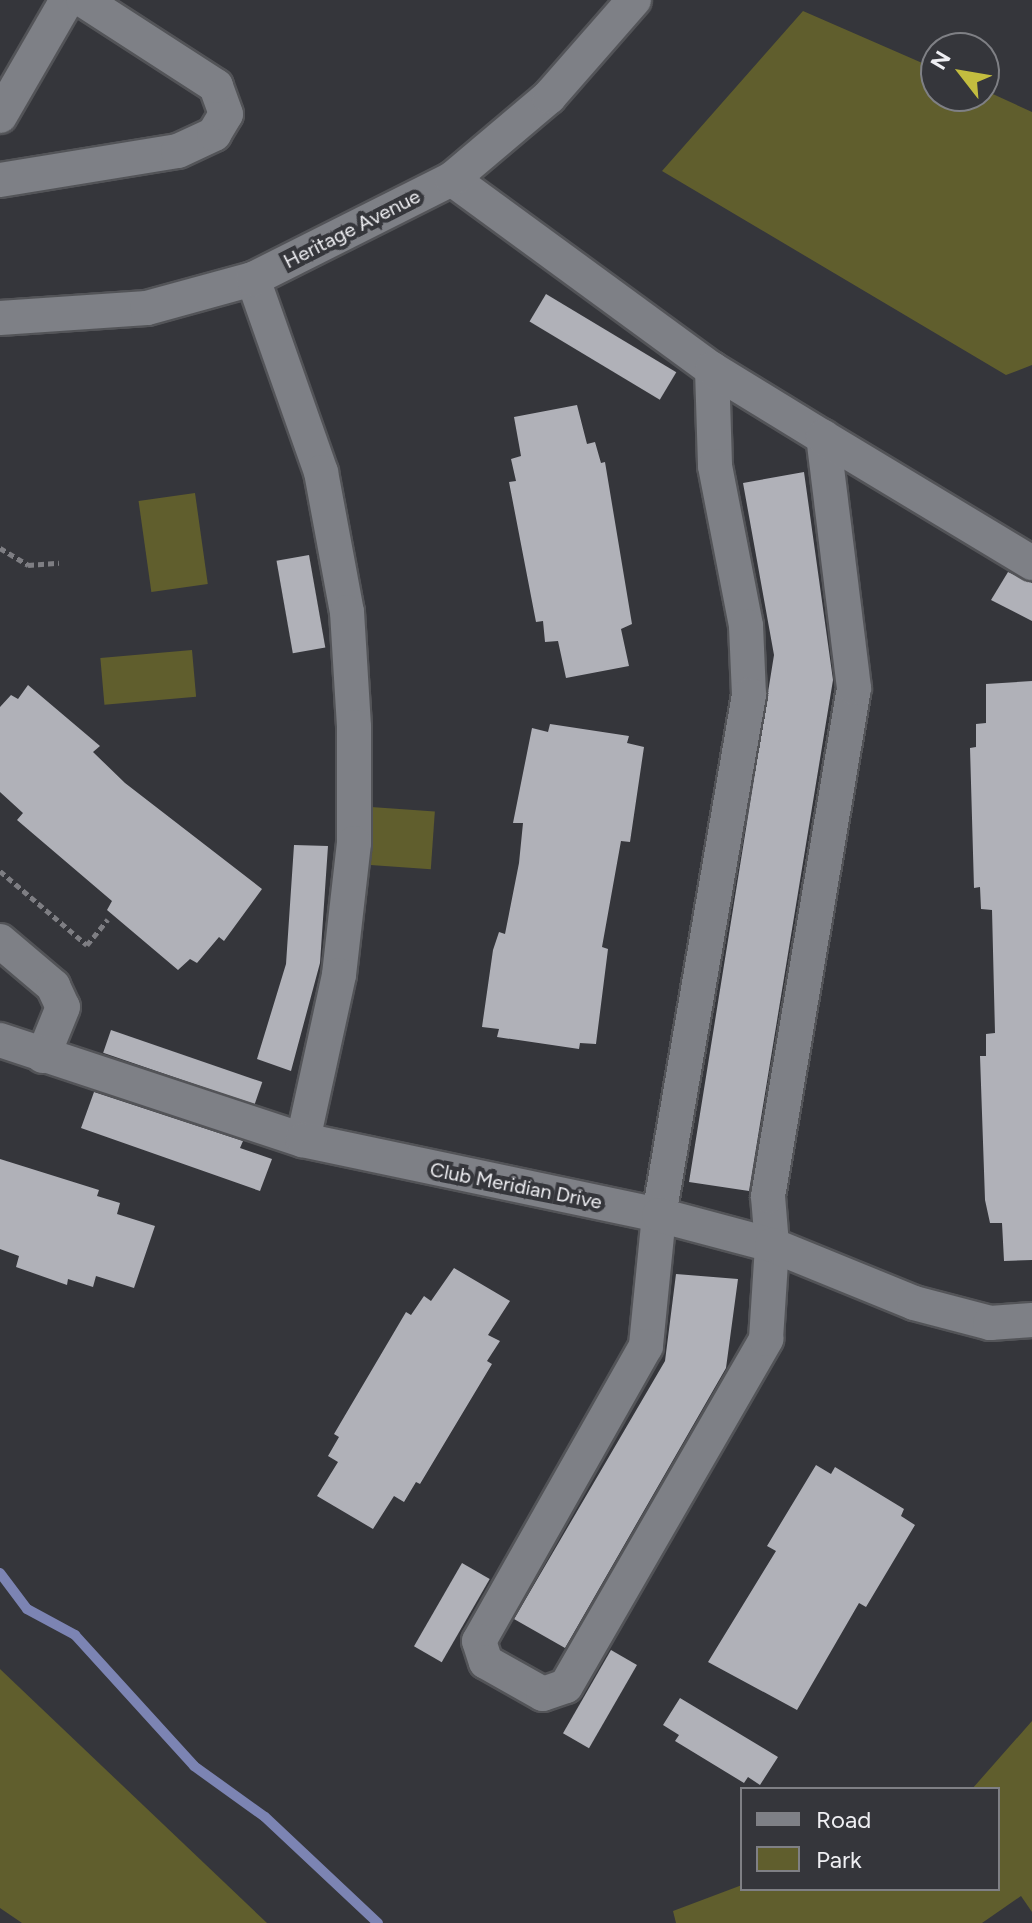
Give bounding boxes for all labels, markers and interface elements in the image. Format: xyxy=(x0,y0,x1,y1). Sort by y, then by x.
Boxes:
north arrow xyxy=(920,32,1000,112)
text: N xyxy=(925,46,957,75)
street label: Heritage Avenue xyxy=(280,184,424,274)
street label: Club Meridian Drive xyxy=(428,1158,604,1214)
legend xyxy=(740,1787,1000,1891)
text: Road xyxy=(816,1805,871,1834)
text: Park xyxy=(816,1845,862,1874)

